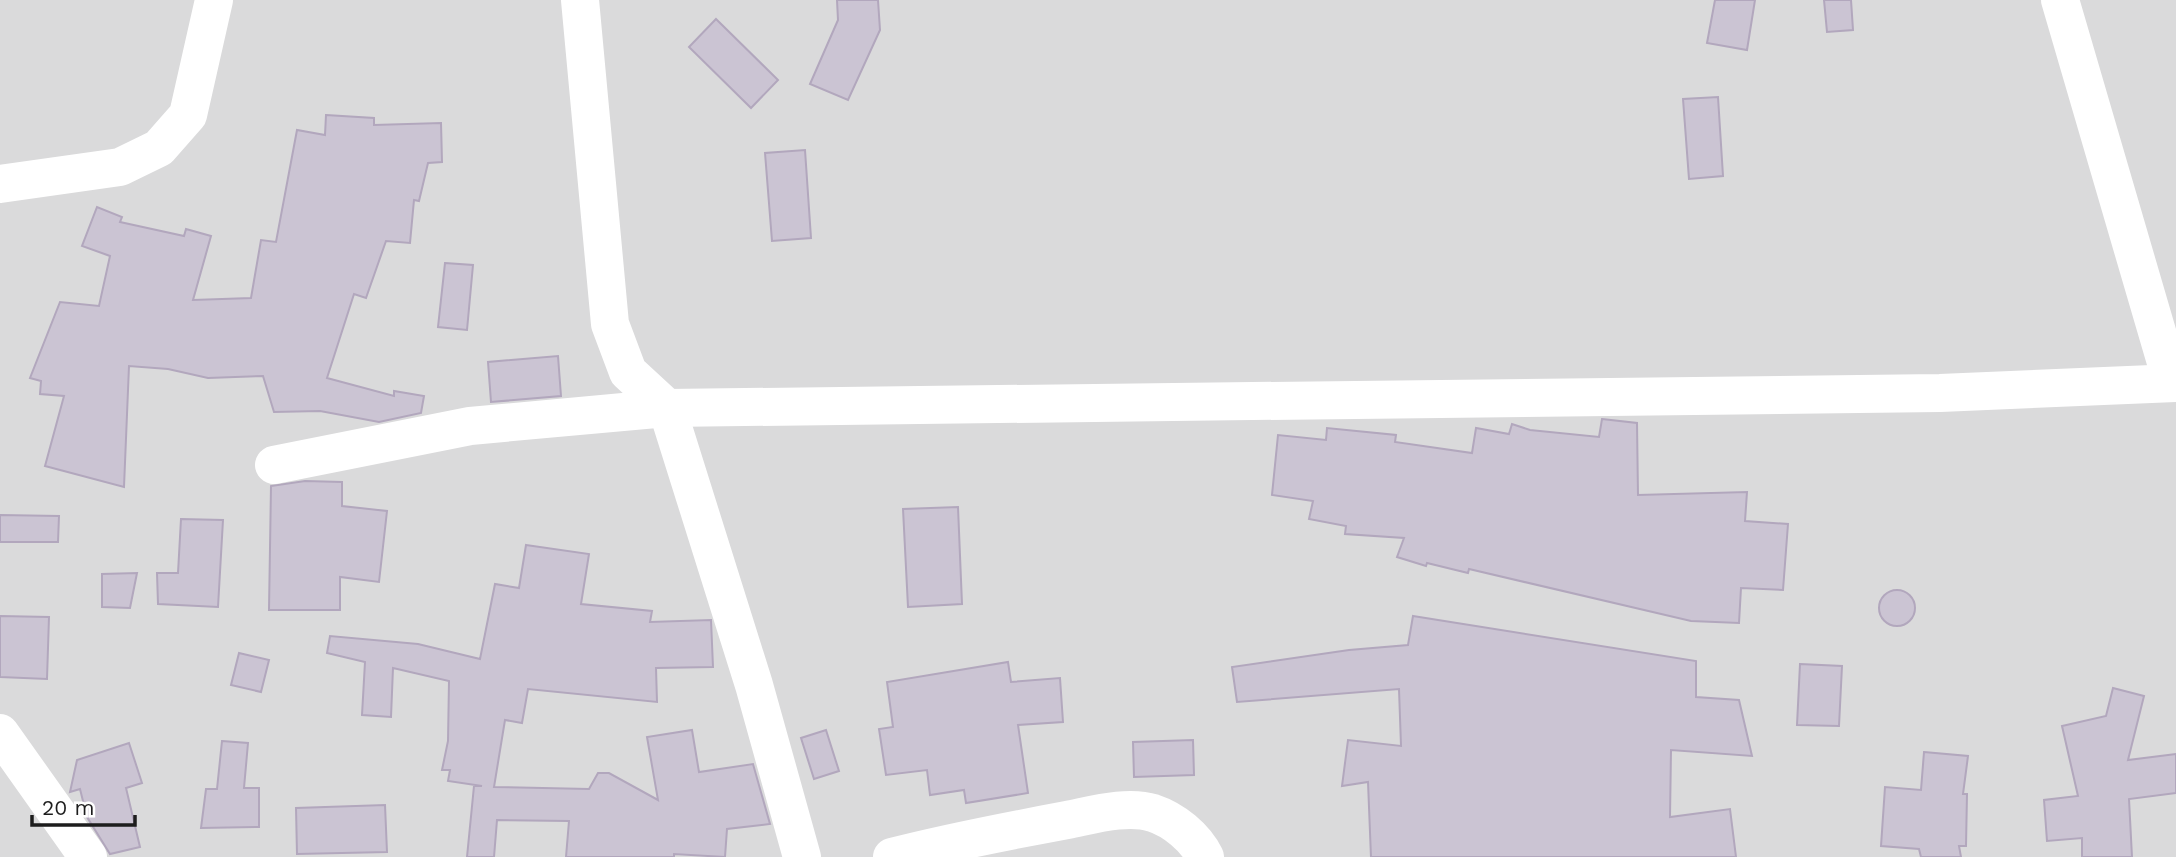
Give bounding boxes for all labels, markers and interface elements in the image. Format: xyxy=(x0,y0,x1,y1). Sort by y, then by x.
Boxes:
scale bar xyxy=(32,784,135,828)
text: 20 m xyxy=(42,795,94,820)

